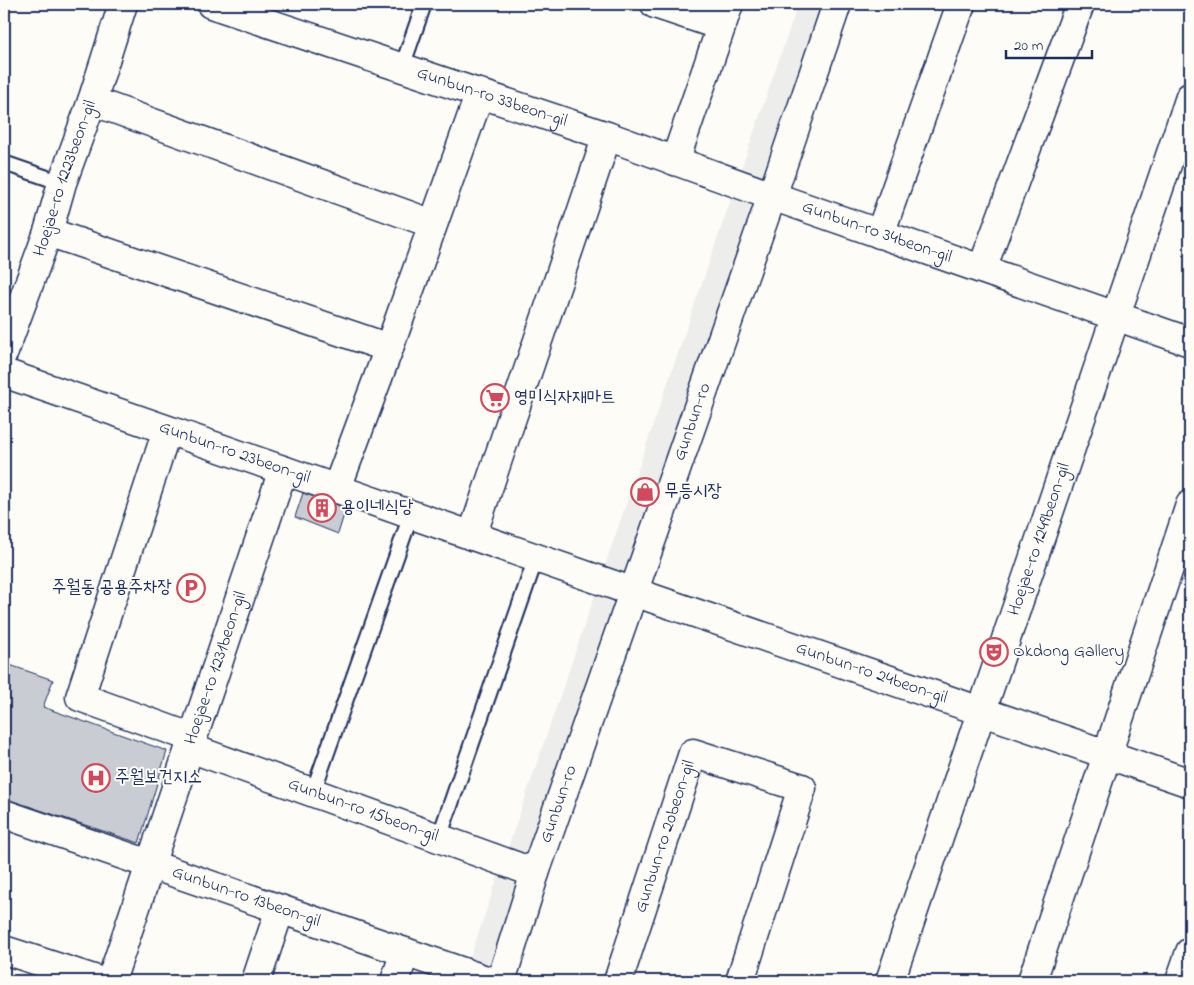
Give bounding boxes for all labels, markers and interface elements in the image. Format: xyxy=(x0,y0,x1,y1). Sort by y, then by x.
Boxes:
scale bar xyxy=(1006,28,1093,60)
text: 20 m xyxy=(1014,35,1044,57)
street label: Gunbun-ro 33beon-gil xyxy=(413,60,570,135)
street label: Hoejae-ro 1223beon-gil xyxy=(27,97,104,261)
street label: Gunbun-ro 34beon-gil xyxy=(798,194,955,271)
street label: Gunbun-ro xyxy=(667,380,718,464)
supermarket icon: 영미식자재마트 xyxy=(480,383,510,413)
place label: 영미식자재마트 xyxy=(514,385,615,411)
street label: Gunbun-ro 23beon-gil xyxy=(155,415,314,491)
street label: Hoejae-ro 1249beon-gil xyxy=(1002,460,1078,620)
shop icon: 무등시장 xyxy=(630,477,660,507)
place label: 무등시장 xyxy=(664,479,722,505)
building icon: 용이네식당 xyxy=(307,493,337,523)
place label: 용이네식당 xyxy=(341,495,414,521)
parking icon: 주월동 공용주차장 xyxy=(176,573,206,603)
place label: 주월동 공용주차장 xyxy=(52,575,172,601)
street label: Hoejae-ro 1231beon-gil xyxy=(178,588,254,748)
street label: Gunbun-ro 24beon-gil xyxy=(792,635,951,712)
theatre icon: Okdong Gallery xyxy=(979,637,1009,667)
place label: Okdong Gallery xyxy=(1013,639,1124,666)
street label: Gunbun-ro 20beon-gil xyxy=(628,757,703,916)
street label: Gunbun-ro xyxy=(533,762,585,847)
hospital icon: 주월보건지소 xyxy=(81,763,111,793)
place label: 주월보건지소 xyxy=(115,765,202,791)
street label: Gunbun-ro 15beon-gil xyxy=(284,771,442,850)
street label: Gunbun-ro 13beon-gil xyxy=(168,860,324,935)

